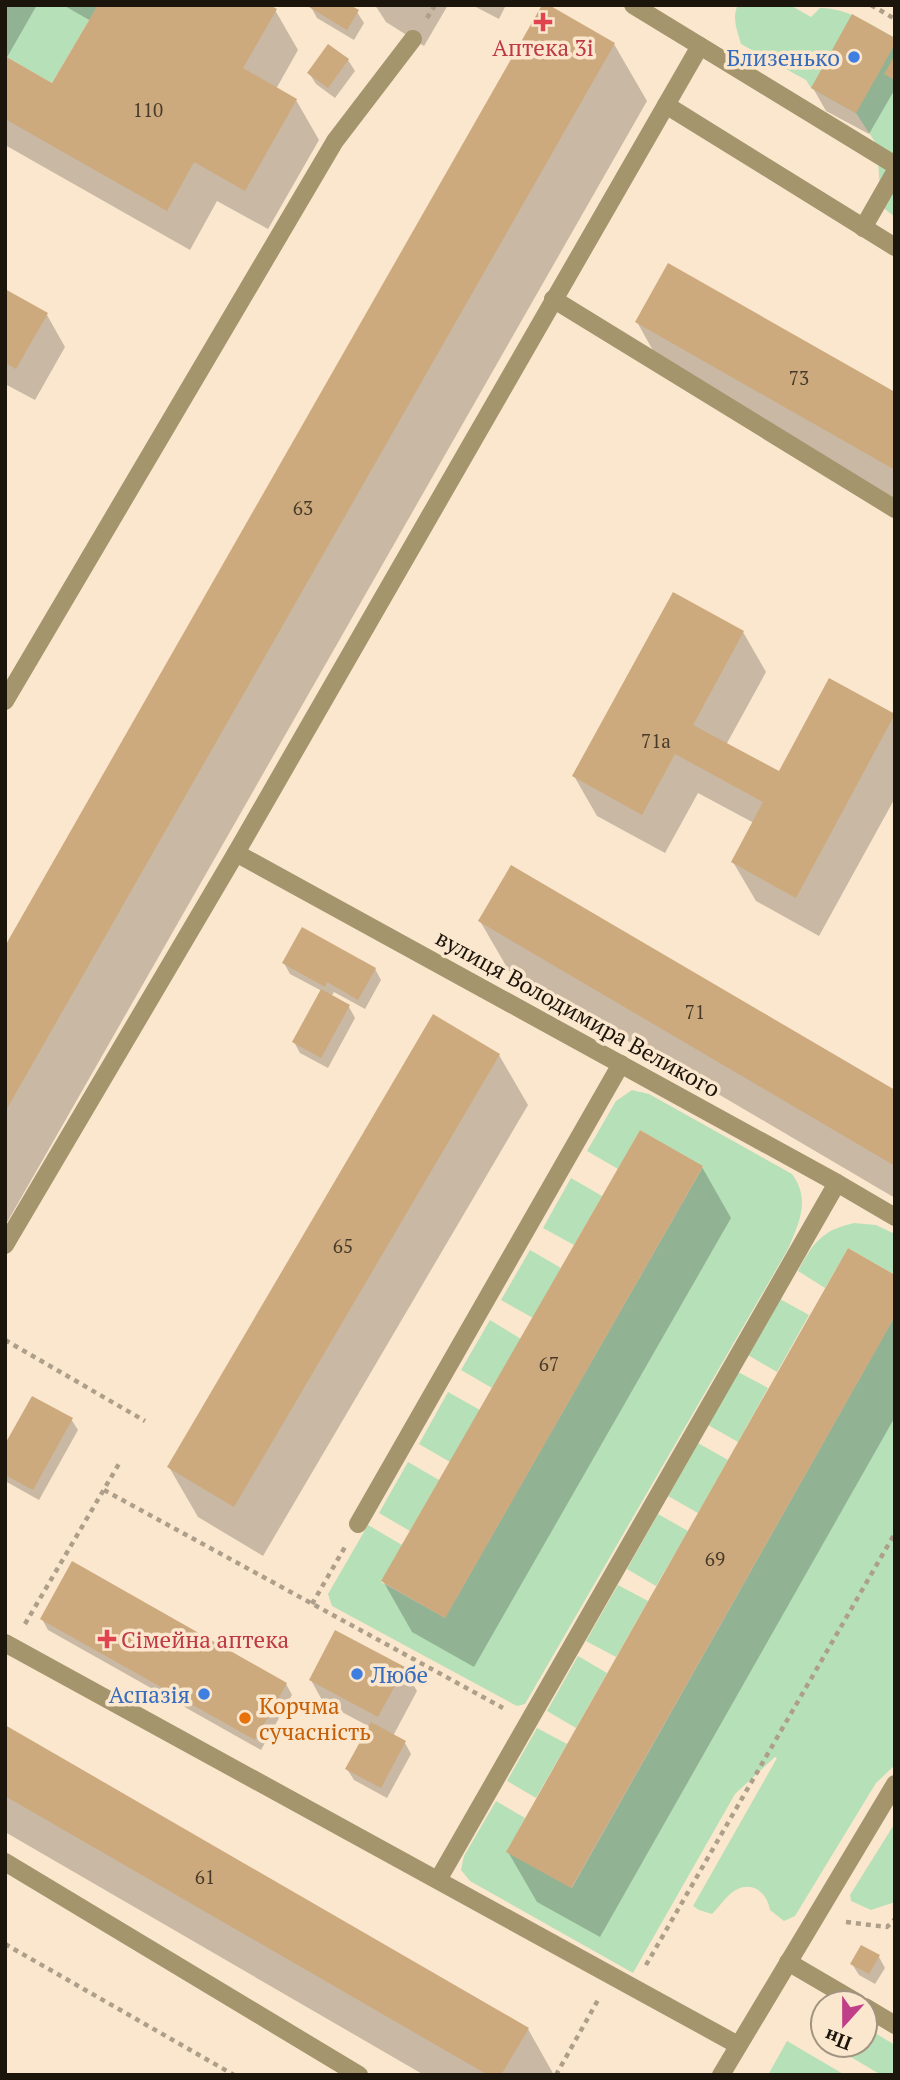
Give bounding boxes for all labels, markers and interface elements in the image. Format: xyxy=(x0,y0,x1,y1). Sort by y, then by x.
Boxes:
marker: Аптека 3і xyxy=(535,14,551,30)
place label: Аптека 3і xyxy=(492,32,594,63)
place label: Близенько xyxy=(727,42,840,73)
marker: Близенько xyxy=(846,49,862,65)
house number: 110 xyxy=(133,97,163,122)
house number: 73 xyxy=(789,365,809,390)
house number: 63 xyxy=(293,495,313,520)
house number: 71а xyxy=(641,728,671,753)
street label: вулиця Володимира Великого xyxy=(430,922,726,1104)
house number: 71 xyxy=(685,999,705,1024)
house number: 65 xyxy=(333,1233,353,1258)
house number: 67 xyxy=(539,1351,559,1376)
house number: 69 xyxy=(705,1546,725,1571)
place label: Сімейна аптека xyxy=(121,1624,290,1655)
marker: Сімейна аптека xyxy=(99,1631,115,1647)
place label: Любе xyxy=(370,1659,428,1690)
marker: Любе xyxy=(349,1666,365,1682)
place label: Аспазія xyxy=(109,1679,190,1710)
marker: Аспазія xyxy=(196,1686,212,1702)
place label: Корчма сучасність xyxy=(259,1690,371,1747)
marker: Корчма сучасність xyxy=(237,1710,253,1726)
house number: 61 xyxy=(195,1864,215,1889)
north arrow xyxy=(809,1989,879,2059)
text: Пн xyxy=(820,2024,855,2057)

